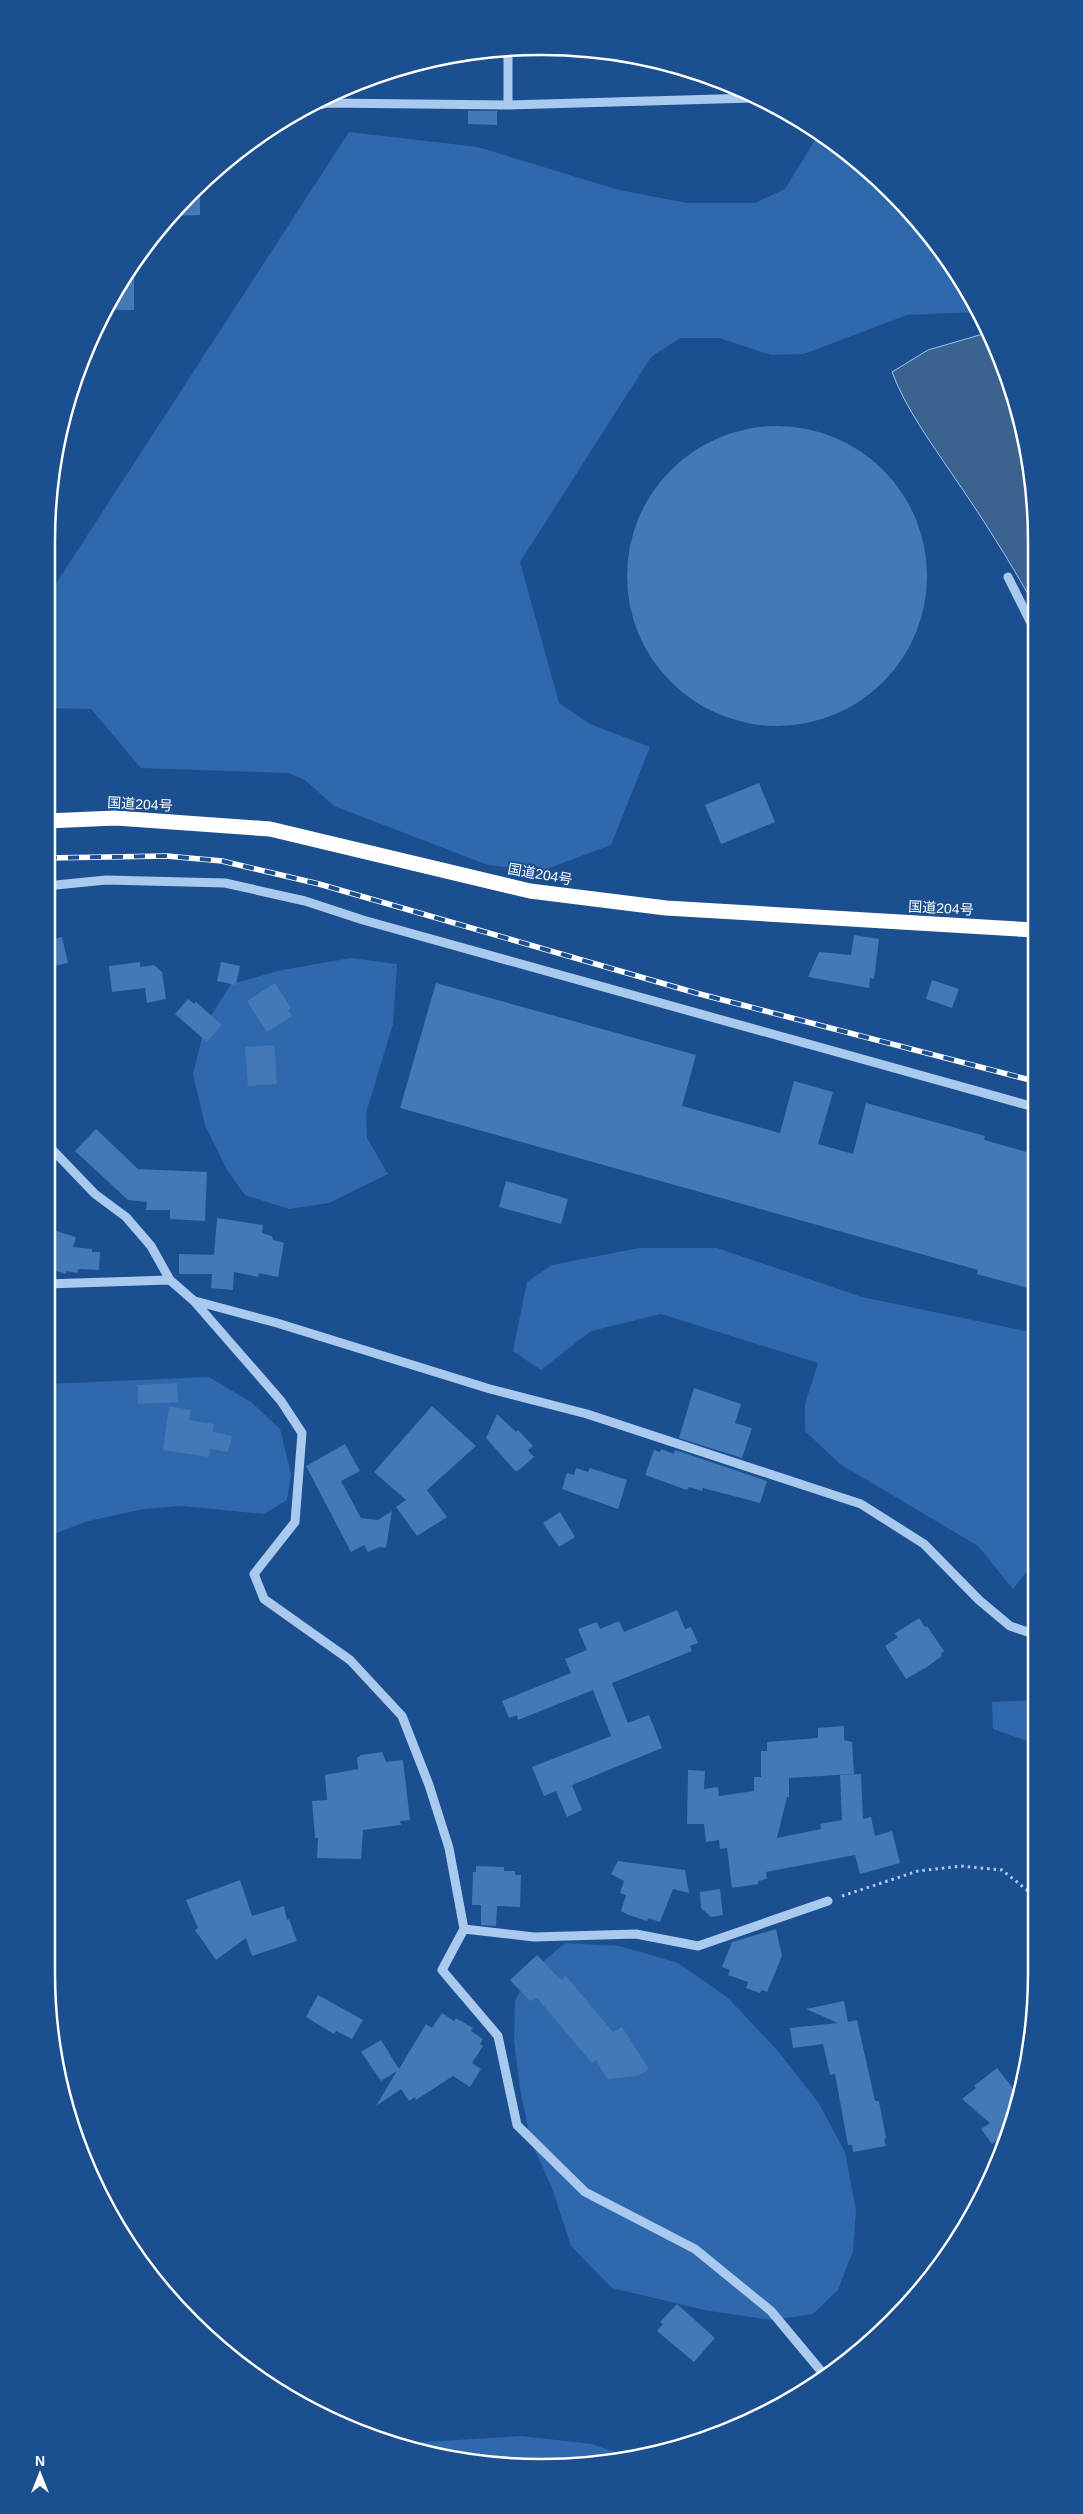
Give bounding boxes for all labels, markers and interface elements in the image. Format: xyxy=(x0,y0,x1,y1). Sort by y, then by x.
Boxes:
street label: 国道204号 xyxy=(107,794,173,814)
street label: 国道204号 xyxy=(506,860,574,888)
street label: 国道204号 xyxy=(908,898,974,918)
north arrow xyxy=(15,2449,65,2499)
text: N xyxy=(35,2453,45,2469)

